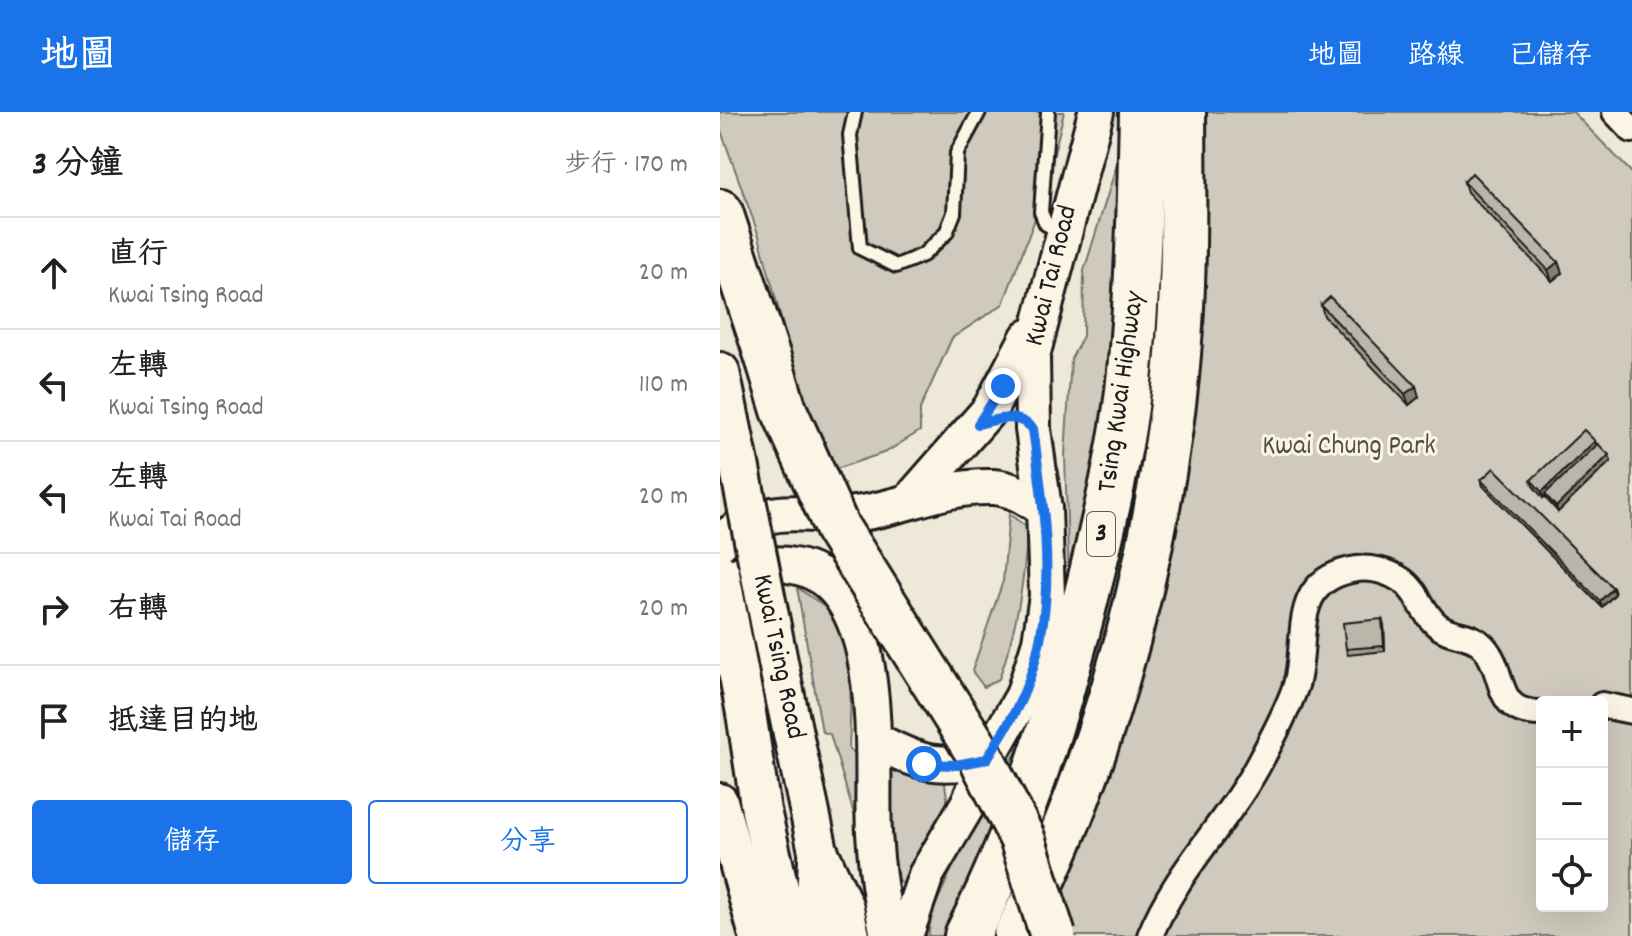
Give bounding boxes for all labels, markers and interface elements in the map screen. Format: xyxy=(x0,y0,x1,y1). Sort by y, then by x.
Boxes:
text: 地圖 xyxy=(40,31,116,86)
text: 地圖 xyxy=(1308,38,1364,78)
text: 路線 xyxy=(1408,38,1464,78)
text: 已儲存 xyxy=(1508,38,1592,78)
text: 3 分鐘 xyxy=(32,142,123,191)
text: 步行 · 170 m xyxy=(564,147,688,184)
street label: Kwai Tai Road xyxy=(1016,201,1090,351)
text: 直行 xyxy=(108,235,168,278)
icon: ahead xyxy=(32,251,76,295)
text: 20 m xyxy=(639,255,688,292)
text: Kwai Tsing Road xyxy=(108,278,264,315)
street label: Tsing Kwai Highway xyxy=(1089,288,1157,495)
text: 左轉 xyxy=(108,347,168,390)
icon: left xyxy=(32,363,76,407)
text: 110 m xyxy=(639,367,688,404)
route end xyxy=(985,368,1021,404)
text: Kwai Tsing Road xyxy=(108,390,264,427)
park label: Kwai Chung Park xyxy=(1262,428,1436,468)
text: 左轉 xyxy=(108,459,168,502)
icon: left xyxy=(32,475,76,519)
text: 20 m xyxy=(639,479,688,516)
text: Kwai Tai Road xyxy=(108,502,242,539)
road number: 3 xyxy=(1087,512,1115,556)
street label: Kwai Tsing Road xyxy=(740,571,814,743)
icon: right xyxy=(32,587,76,631)
text: 右轉 xyxy=(108,590,168,633)
text: 20 m xyxy=(639,591,688,628)
map controls xyxy=(1536,696,1608,912)
button: + xyxy=(1536,696,1608,768)
icon: arrive xyxy=(32,699,76,743)
text: 抵達目的地 xyxy=(108,702,258,745)
route start xyxy=(906,746,942,782)
button: − xyxy=(1536,768,1608,840)
button: 儲存 xyxy=(32,800,352,884)
button: 分享 xyxy=(368,800,688,884)
button: locate xyxy=(1536,840,1608,912)

